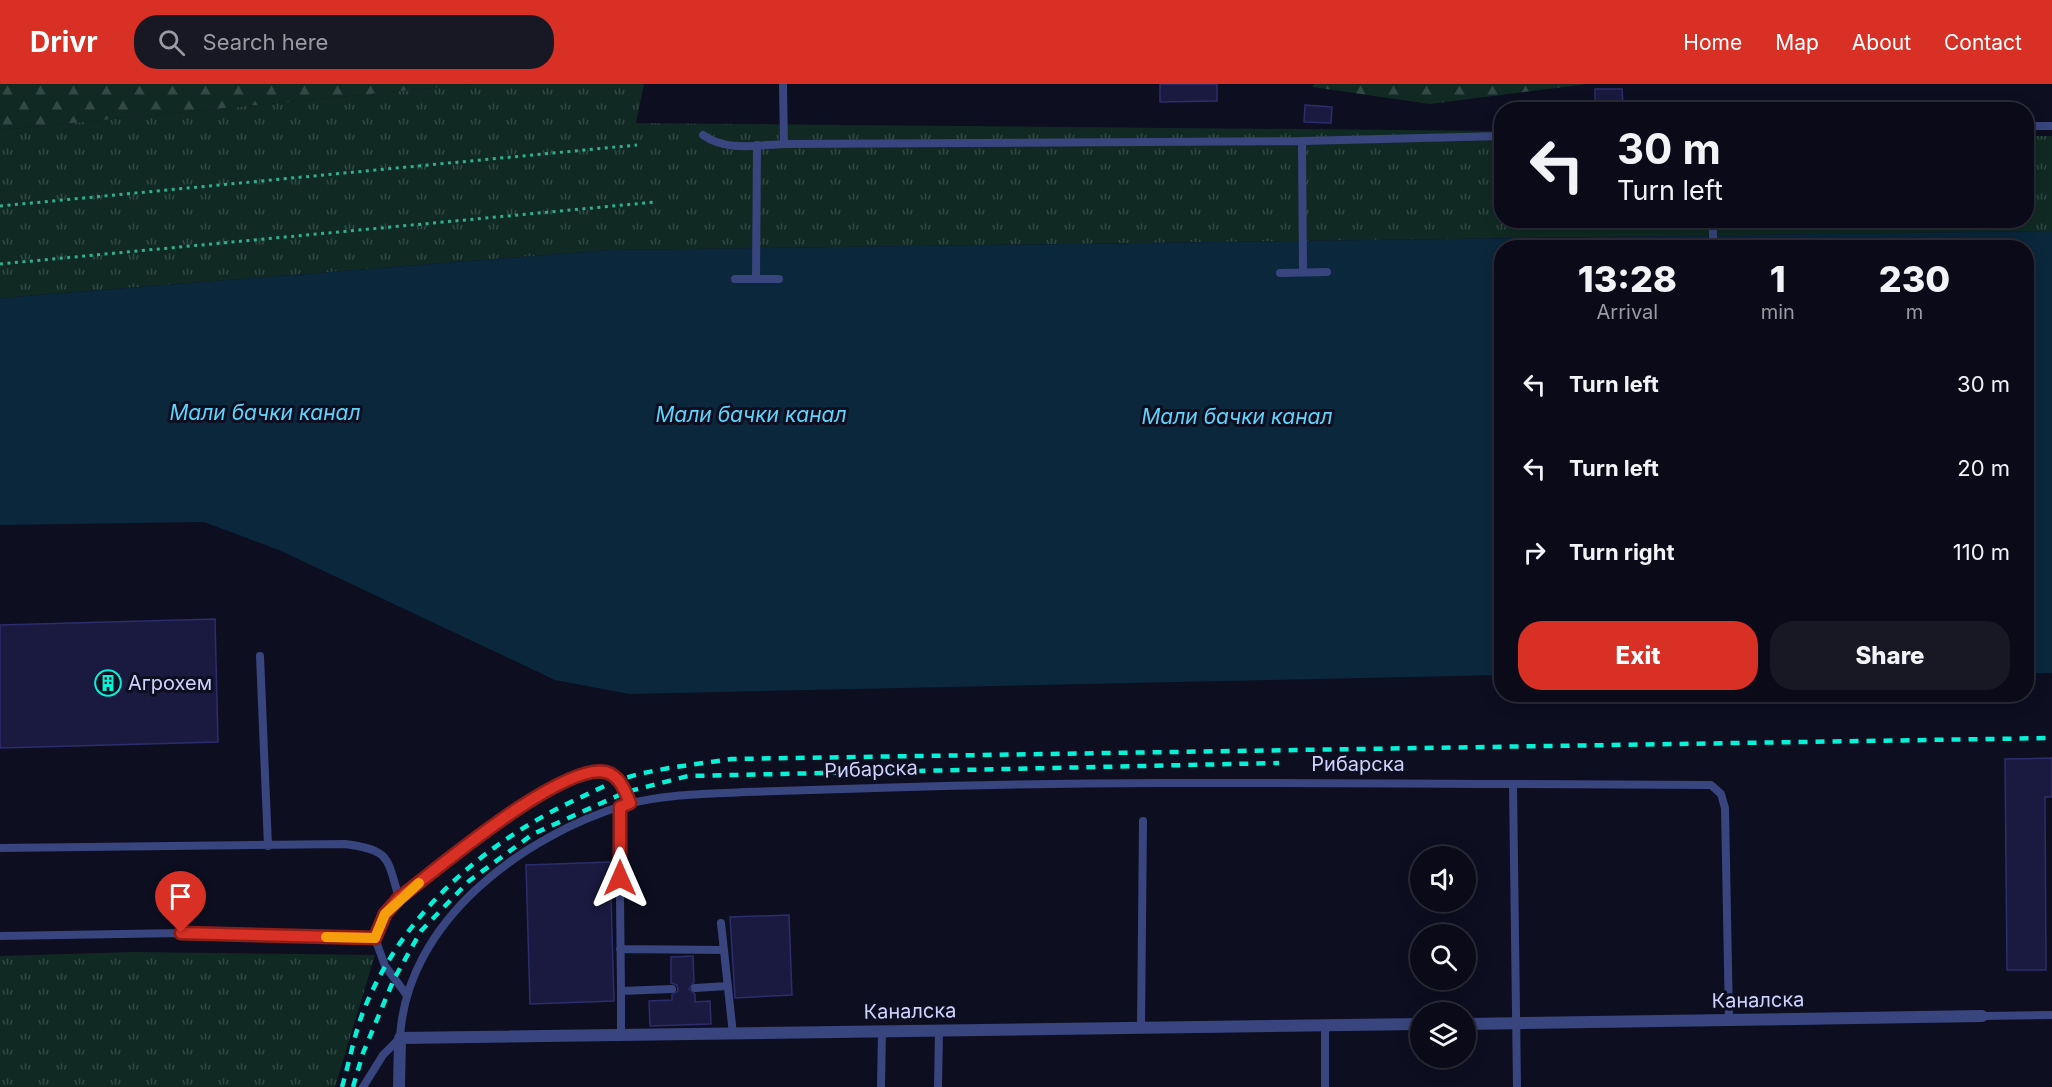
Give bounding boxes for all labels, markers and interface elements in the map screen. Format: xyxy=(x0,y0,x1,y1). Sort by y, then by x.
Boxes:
search box xyxy=(134,15,554,69)
text: Drivr xyxy=(30,25,98,59)
icon: search xyxy=(155,26,188,59)
text: Search here xyxy=(203,29,328,55)
text: Home xyxy=(1683,30,1742,55)
text: Map xyxy=(1775,30,1819,55)
text: About xyxy=(1852,30,1911,55)
text: Contact xyxy=(1944,30,2022,55)
text: 30 m xyxy=(1617,123,1721,174)
icon: left xyxy=(1518,126,1596,204)
text: Turn left xyxy=(1617,174,1723,207)
text: 13:28 xyxy=(1578,257,1677,301)
text: 1 xyxy=(1770,257,1786,301)
text: 230 xyxy=(1879,257,1950,301)
text: Arrival xyxy=(1597,300,1658,324)
text: min xyxy=(1761,300,1795,324)
text: m xyxy=(1906,300,1923,324)
icon: left xyxy=(1518,368,1551,401)
text: Turn left xyxy=(1569,371,1659,397)
text: 30 m xyxy=(1957,371,2010,397)
water label: Мали бачки канал xyxy=(169,400,361,425)
water label: Мали бачки канал xyxy=(655,402,847,427)
water label: Мали бачки канал xyxy=(1141,404,1333,429)
icon: left xyxy=(1518,452,1551,485)
text: Turn left xyxy=(1569,455,1659,481)
text: 20 m xyxy=(1957,455,2010,481)
icon: right xyxy=(1518,536,1551,569)
text: Turn right xyxy=(1569,539,1675,565)
text: 110 m xyxy=(1953,539,2010,565)
button: Exit xyxy=(1518,621,1758,690)
button: Share xyxy=(1770,621,2010,690)
building icon: Агрохем xyxy=(93,668,123,698)
place label: Агрохем xyxy=(128,671,212,695)
street label: Рибарска xyxy=(1311,752,1405,776)
street label: Рибарска xyxy=(824,755,918,783)
position arrow xyxy=(588,846,652,910)
map controls xyxy=(1410,846,1476,1068)
button: sound xyxy=(1410,846,1476,912)
pin xyxy=(155,871,206,933)
icon: arrive xyxy=(164,880,197,913)
button: search xyxy=(1410,924,1476,990)
street label: Каналска xyxy=(1711,987,1805,1013)
street label: Каналска xyxy=(863,998,957,1024)
button: layers xyxy=(1410,1002,1476,1068)

